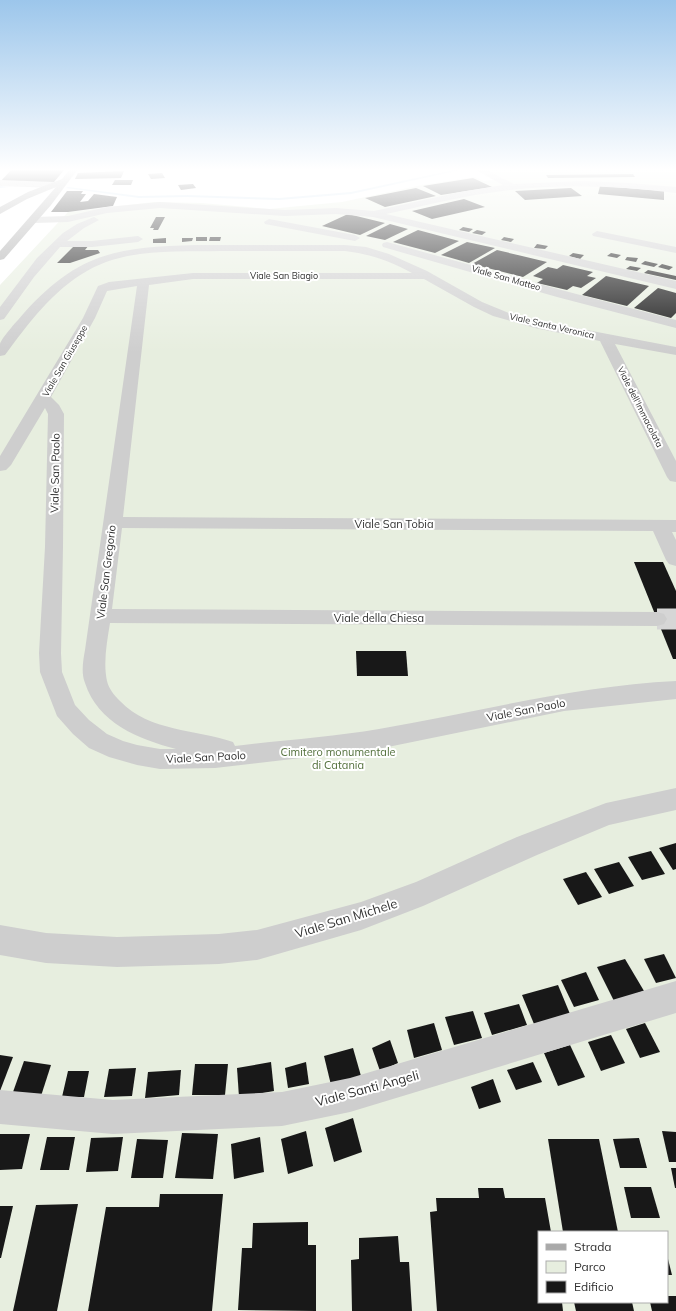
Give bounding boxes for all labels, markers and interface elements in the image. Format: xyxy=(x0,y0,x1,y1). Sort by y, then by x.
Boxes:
street label: Viale San Matteo xyxy=(470,262,542,293)
street label: Viale San Biagio xyxy=(250,270,318,281)
street label: Viale Santa Veronica xyxy=(509,310,596,341)
street label: Viale San Giuseppe xyxy=(40,323,90,398)
street label: Viale dell'Immacolata xyxy=(615,365,666,449)
street label: Viale San Paolo xyxy=(47,433,63,513)
street label: Viale San Tobia xyxy=(354,517,434,531)
street label: Viale San Gregorio xyxy=(93,524,119,620)
street label: Viale della Chiesa xyxy=(334,611,424,625)
street label: Viale San Paolo xyxy=(485,696,567,724)
park label: Cimitero monumentale di Catania xyxy=(280,745,396,772)
street label: Viale San Paolo xyxy=(166,748,246,766)
street label: Viale San Michele xyxy=(293,895,399,941)
street label: Viale Santi Angeli xyxy=(314,1067,420,1109)
legend xyxy=(538,1231,668,1303)
text: Strada xyxy=(574,1239,612,1254)
text: Parco xyxy=(574,1259,606,1274)
text: Edificio xyxy=(574,1279,614,1294)

